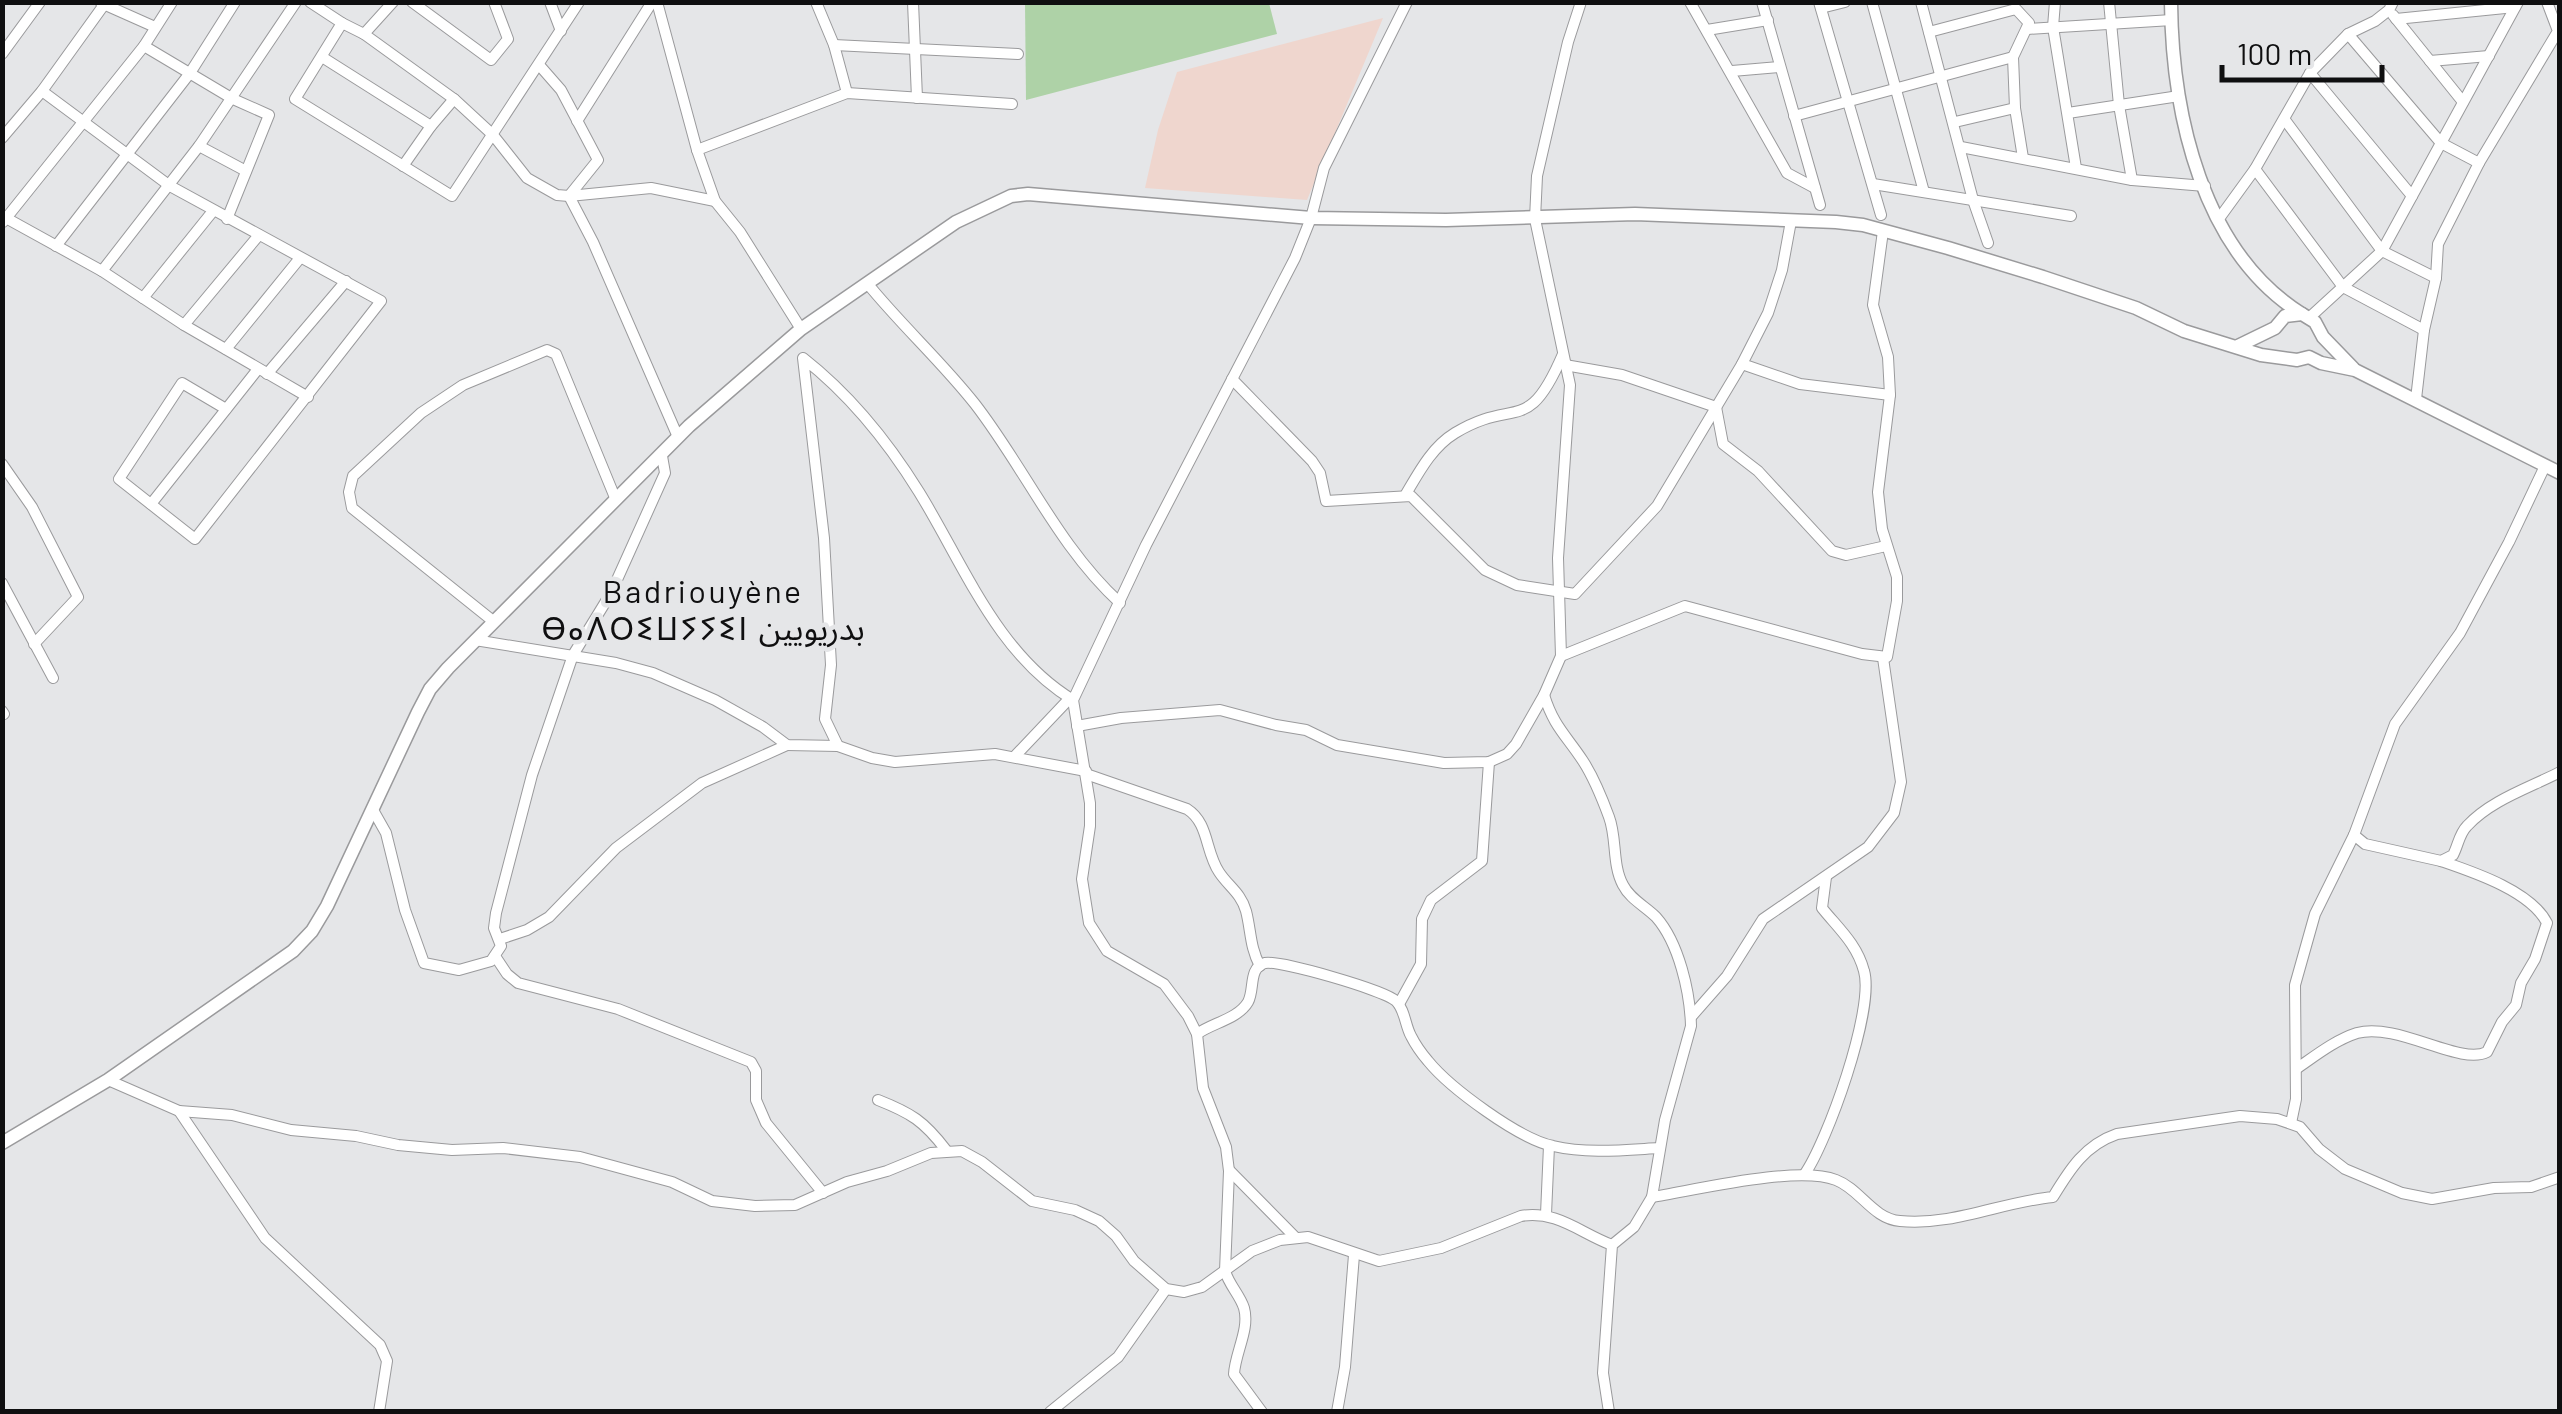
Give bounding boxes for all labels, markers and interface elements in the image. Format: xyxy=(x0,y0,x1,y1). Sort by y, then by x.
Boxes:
scale bar xyxy=(2222,20,2382,82)
text: 100 m xyxy=(2237,35,2312,71)
district label: Badriouyène ⴱⴰⴷⵔⵉⵡⵢⵢⵉⵏ بدريويين xyxy=(541,571,865,648)

